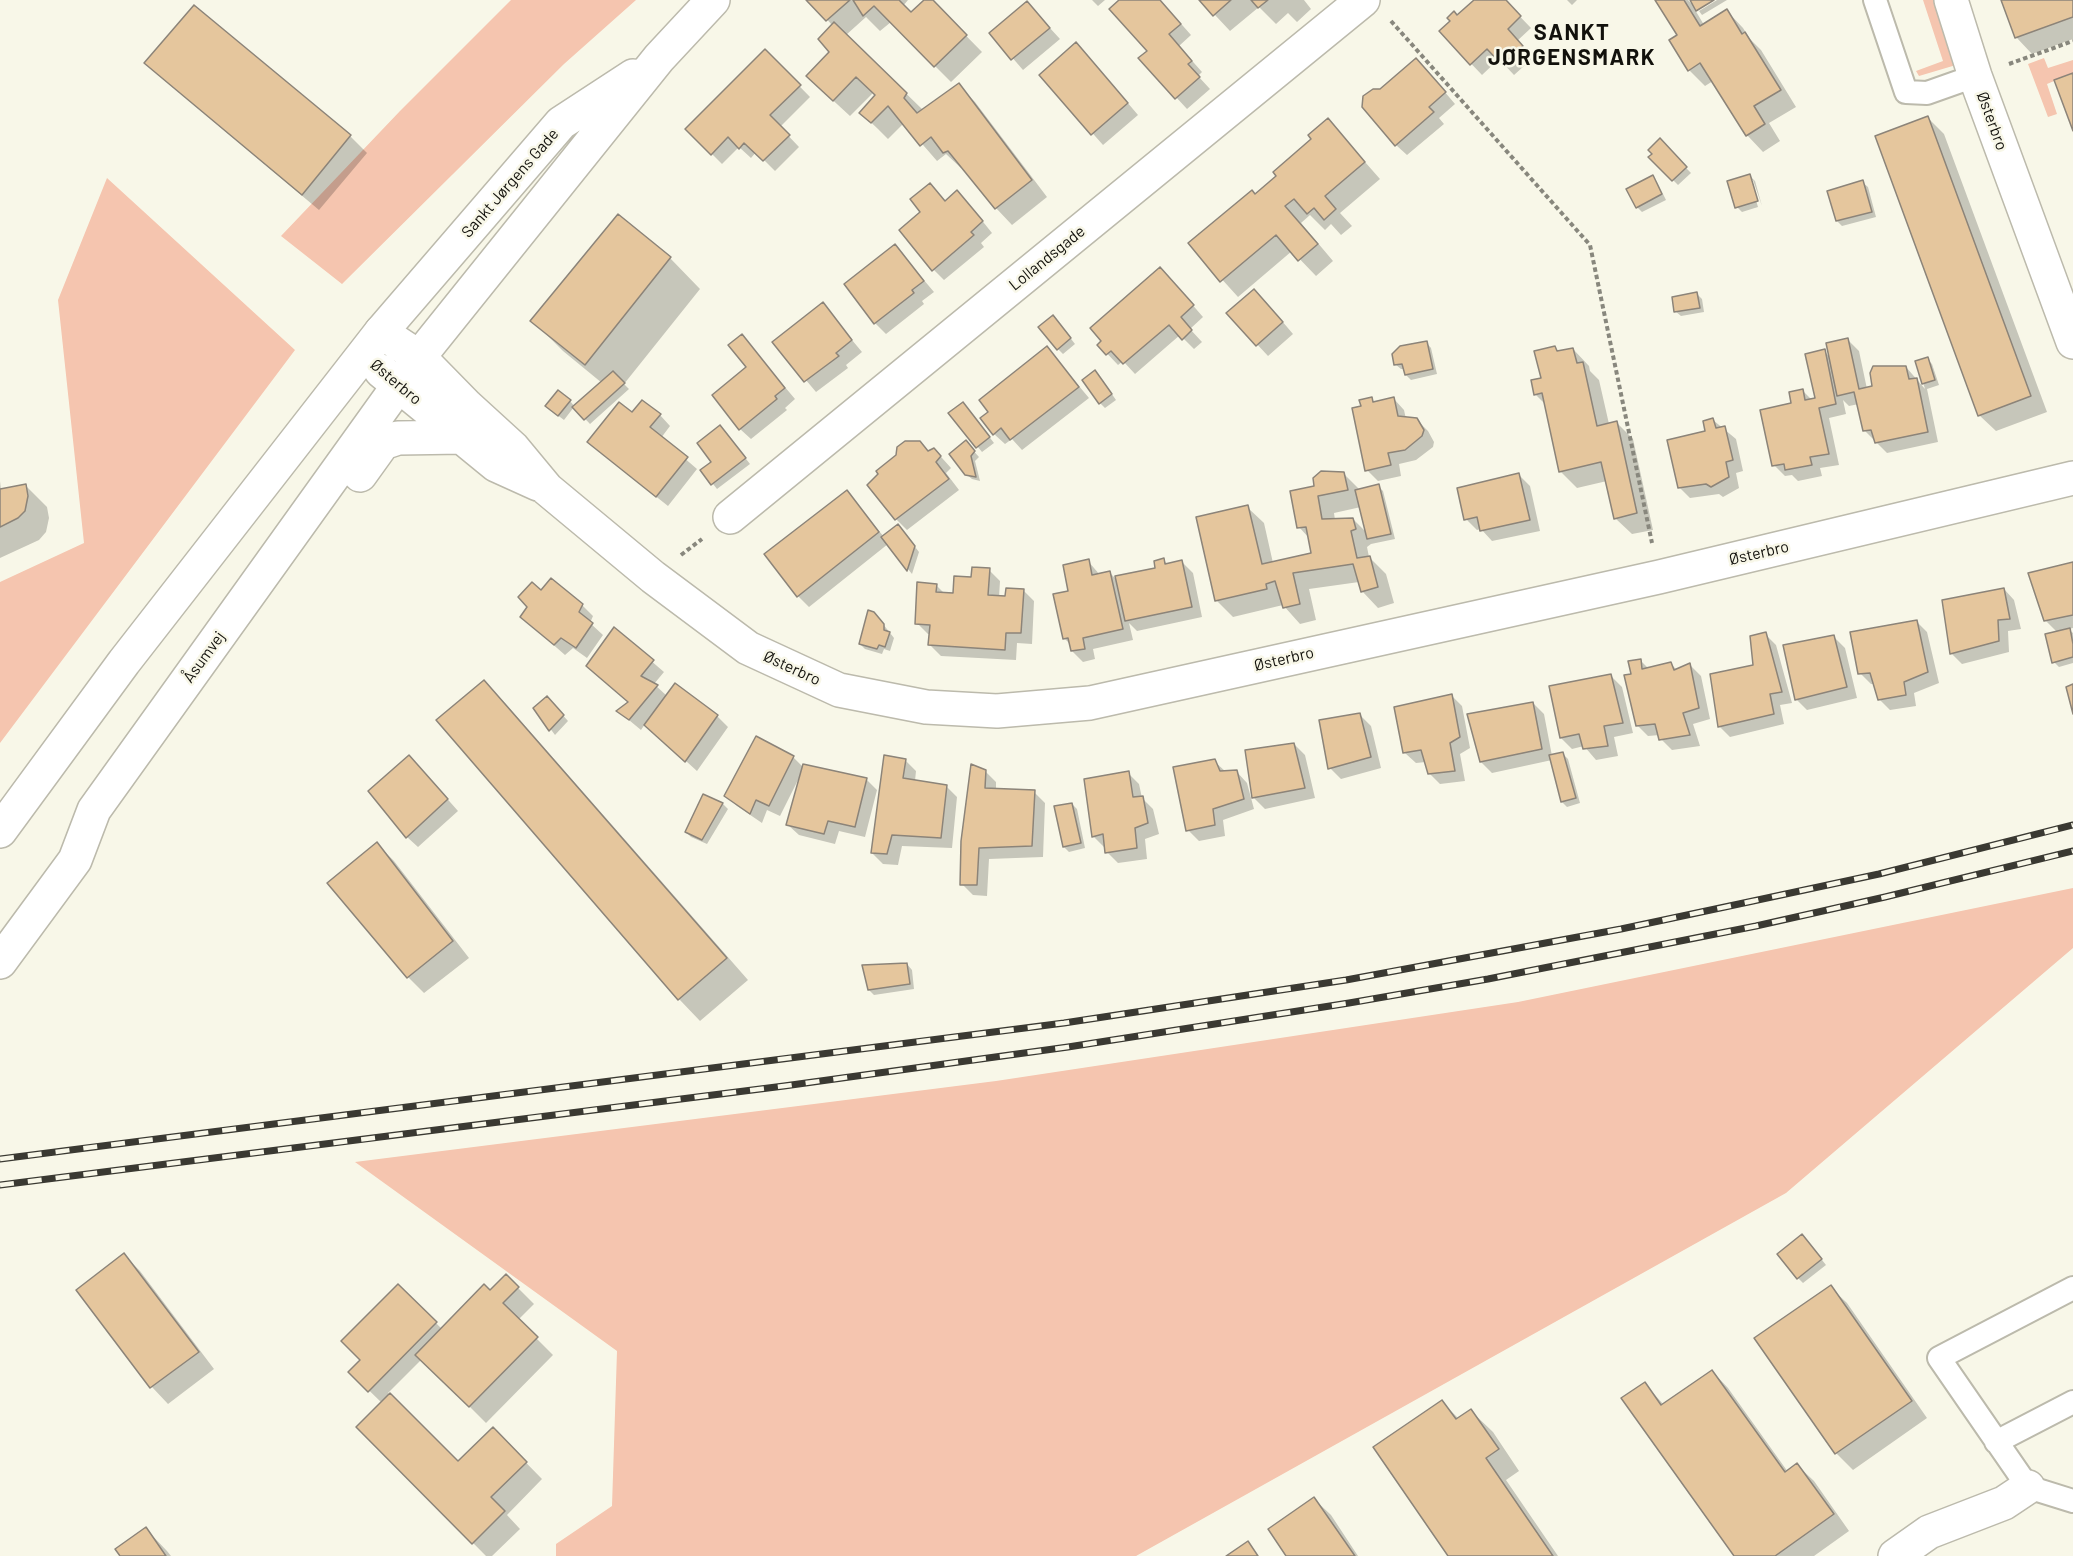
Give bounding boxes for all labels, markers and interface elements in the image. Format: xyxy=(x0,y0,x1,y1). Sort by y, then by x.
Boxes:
district label: SANKT JØRGENSMARK xyxy=(1488,20,1656,72)
street label: Østerbro xyxy=(1973,89,2011,153)
street label: Sankt Jørgens Gade xyxy=(457,125,563,241)
street label: Lollandsgade xyxy=(1005,222,1089,294)
street label: Østerbro xyxy=(367,355,425,409)
street label: Østerbro xyxy=(1727,537,1791,569)
street label: Åsumvej xyxy=(179,628,229,686)
street label: Østerbro xyxy=(1252,643,1316,675)
street label: Østerbro xyxy=(760,646,824,690)

